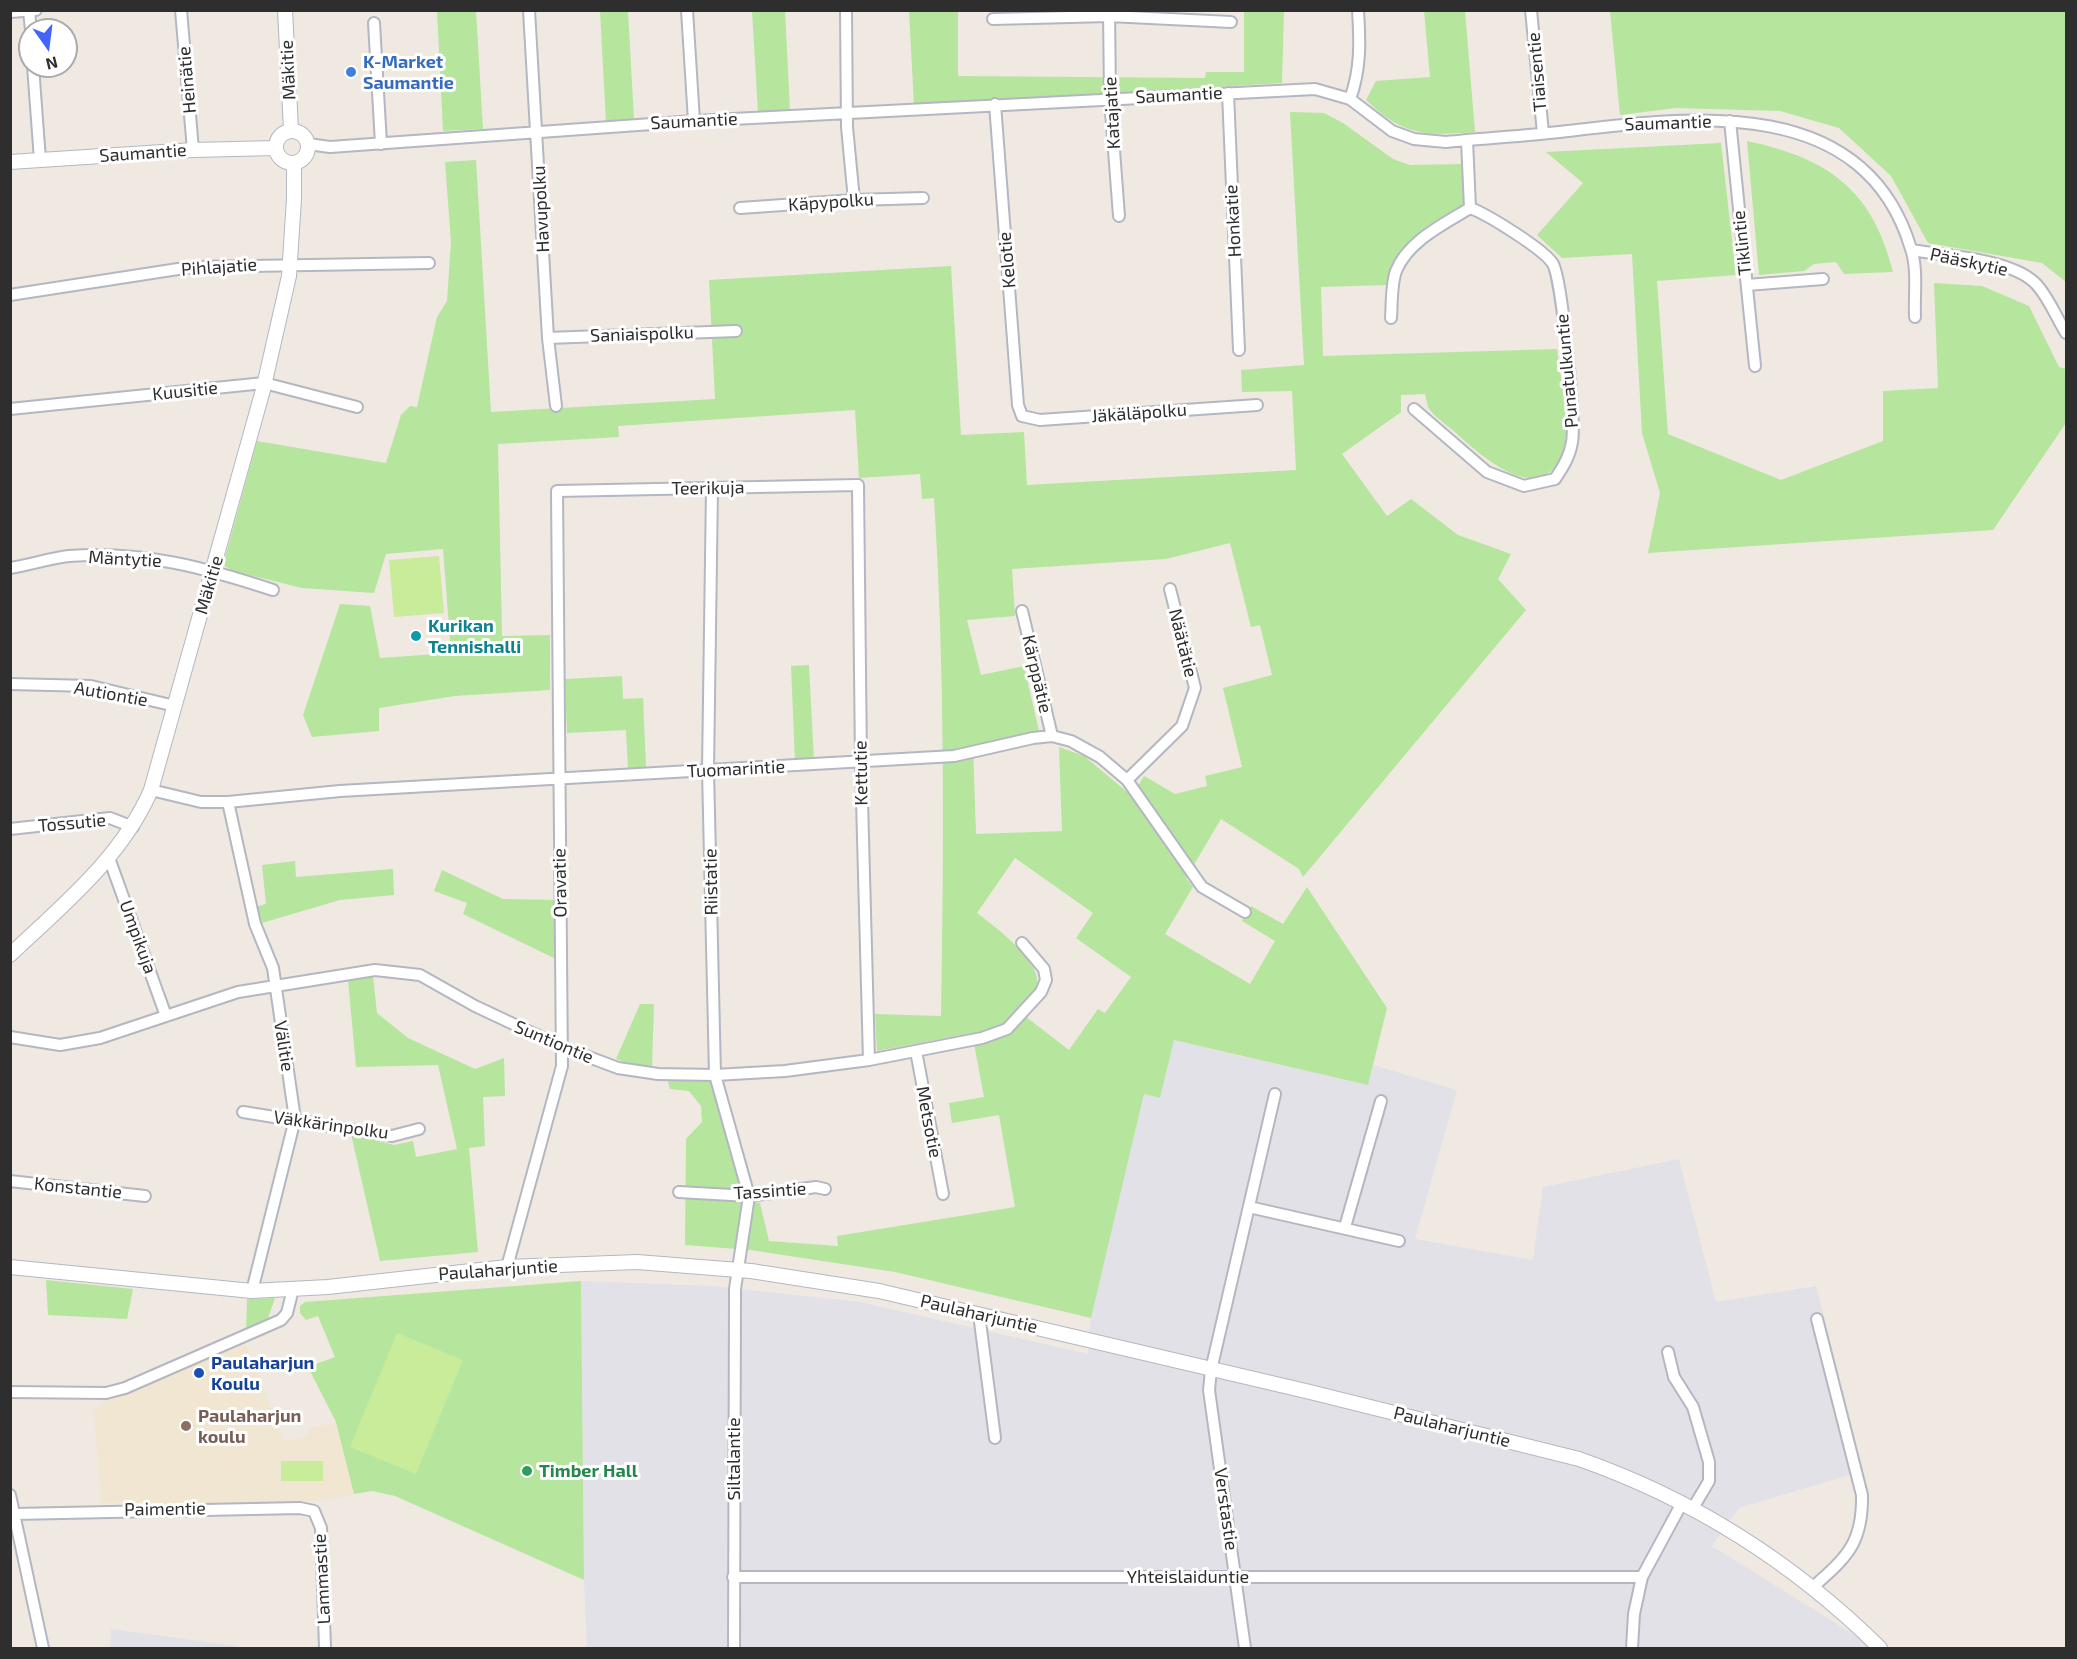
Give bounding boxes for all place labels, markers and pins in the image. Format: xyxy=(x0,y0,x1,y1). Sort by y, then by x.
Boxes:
place label: K-Market Saumantie xyxy=(363,51,454,94)
marker: K-Market Saumantie xyxy=(344,65,358,79)
place label: Kurikan Tennishalli xyxy=(428,615,521,658)
marker: Kurikan Tennishalli xyxy=(409,629,423,643)
place label: Paulaharjun Koulu xyxy=(211,1352,314,1394)
marker: Paulaharjun Koulu xyxy=(192,1366,206,1380)
place label: Paulaharjun koulu xyxy=(198,1405,301,1448)
marker: Paulaharjun koulu xyxy=(179,1419,193,1433)
place label: Timber Hall xyxy=(539,1460,638,1482)
marker: Timber Hall xyxy=(520,1464,534,1478)

